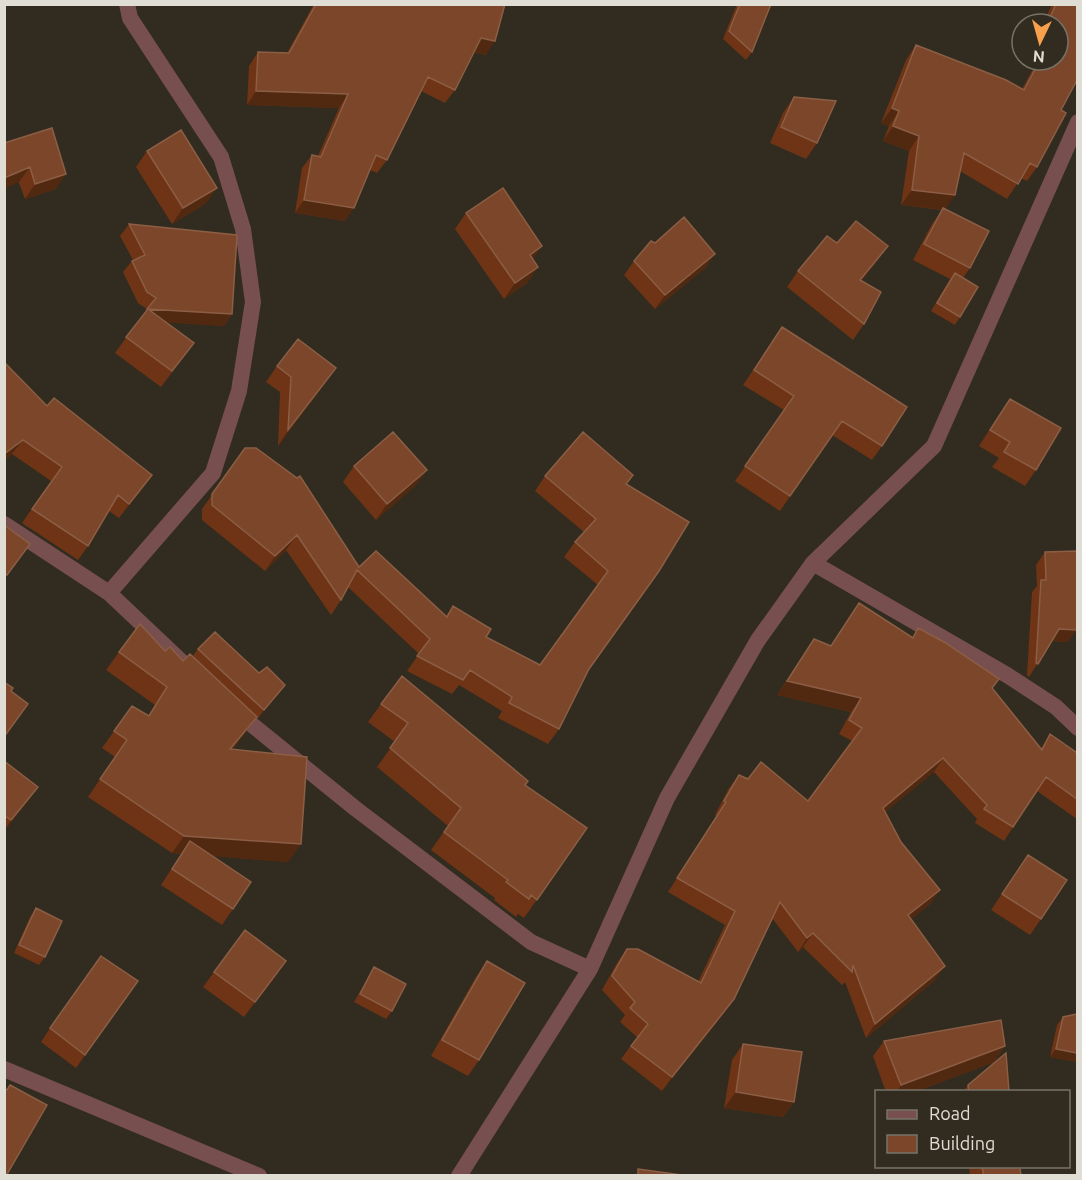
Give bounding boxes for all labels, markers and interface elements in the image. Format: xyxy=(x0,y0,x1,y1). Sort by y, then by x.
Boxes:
north arrow xyxy=(1010,12,1070,72)
text: N xyxy=(1032,47,1045,66)
legend xyxy=(875,1090,1070,1168)
text: Road xyxy=(929,1103,971,1123)
text: Building xyxy=(929,1133,995,1153)

